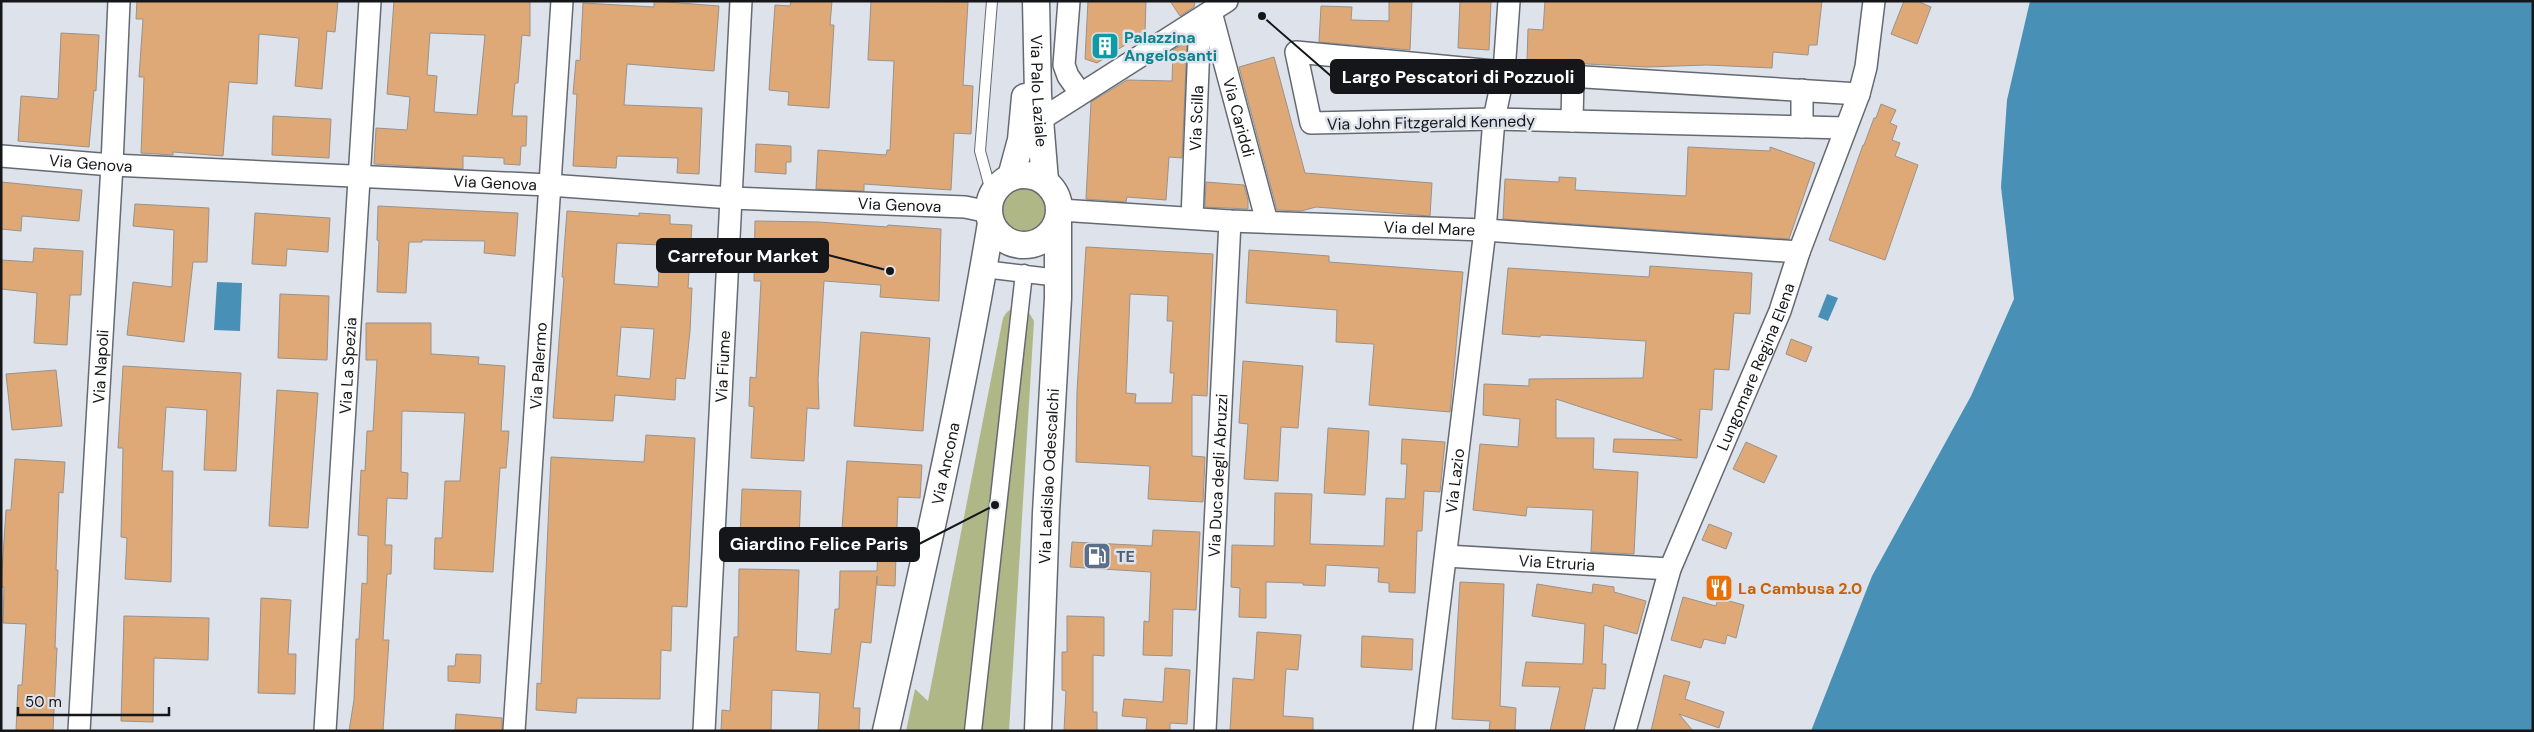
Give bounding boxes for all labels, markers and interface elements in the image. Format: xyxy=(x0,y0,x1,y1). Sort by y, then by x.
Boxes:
place label: Palazzina Angelosanti xyxy=(1124,27,1217,66)
building icon: Palazzina Angelosanti xyxy=(1090,31,1120,61)
street label: Via Palo Laziale xyxy=(1026,35,1052,148)
callout: Largo Pescatori di Pozzuoli xyxy=(1331,60,1584,93)
text: Largo Pescatori di Pozzuoli xyxy=(1342,65,1574,89)
street label: Via Cariddi xyxy=(1218,75,1259,160)
street label: Via Scilla xyxy=(1185,85,1208,151)
street label: Via John Fitzgerald Kennedy xyxy=(1327,110,1535,135)
street label: Via Genova xyxy=(48,150,133,177)
street label: Via Genova xyxy=(453,171,538,195)
street label: Via Genova xyxy=(857,193,942,217)
street label: Via del Mare xyxy=(1383,216,1476,241)
callout: Carrefour Market xyxy=(657,239,828,272)
text: Carrefour Market xyxy=(667,244,819,268)
street label: Lungomare Regina Elena xyxy=(1712,280,1799,454)
street label: Via La Spezia xyxy=(335,317,361,415)
street label: Via Palermo xyxy=(525,321,552,410)
street label: Via Napoli xyxy=(88,329,113,404)
street label: Via Fiume xyxy=(711,330,735,403)
street label: Via Ladislao Odescalchi xyxy=(1034,388,1064,564)
street label: Via Duca degli Abruzzi xyxy=(1204,393,1233,558)
street label: Via Ancona xyxy=(927,420,965,507)
street label: Via Lazio xyxy=(1441,447,1469,515)
callout: Giardino Felice Paris xyxy=(720,528,919,561)
text: Giardino Felice Paris xyxy=(730,532,908,556)
fuel station icon: TE xyxy=(1082,541,1112,571)
place label: TE xyxy=(1116,546,1135,567)
street label: Via Etruria xyxy=(1518,550,1596,576)
restaurant icon: La Cambusa 2.0 xyxy=(1704,573,1734,603)
place label: La Cambusa 2.0 xyxy=(1738,578,1862,599)
scale bar xyxy=(18,684,169,716)
text: 50 m xyxy=(25,692,62,712)

